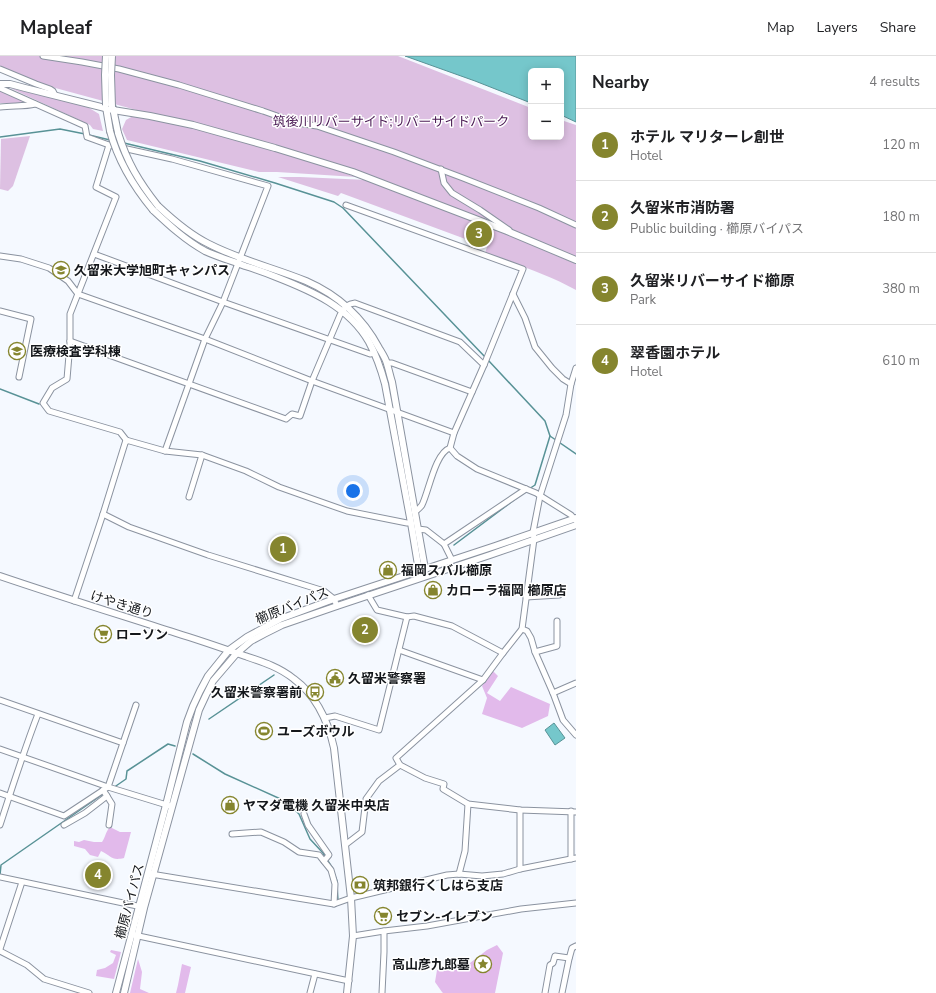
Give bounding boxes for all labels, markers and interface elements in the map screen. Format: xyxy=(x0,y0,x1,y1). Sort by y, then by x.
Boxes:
text: Mapleaf xyxy=(20,15,92,41)
text: Map xyxy=(767,18,794,37)
text: Layers xyxy=(816,18,858,37)
text: Share xyxy=(880,18,916,37)
map controls xyxy=(528,68,564,140)
button: + xyxy=(528,68,564,104)
text: Nearby xyxy=(592,71,649,94)
text: 4 results xyxy=(869,73,920,91)
button: − xyxy=(528,104,564,140)
park label: 筑後川リバーサイド;リバーサイドパーク xyxy=(273,113,509,131)
text: ホテル マリターレ創世 xyxy=(630,127,784,147)
text: 1 xyxy=(601,136,609,154)
text: 120 m xyxy=(882,136,920,154)
text: Hotel xyxy=(630,147,662,165)
text: 久留米市消防署 xyxy=(630,198,735,218)
text: 2 xyxy=(601,208,609,226)
text: 180 m xyxy=(882,208,920,226)
pin: 3 xyxy=(466,219,492,249)
text: Public building · 櫛原バイパス xyxy=(630,220,804,238)
school or university icon: 久留米大学旭町キャンパス xyxy=(51,260,71,280)
place label: 久留米大学旭町キャンパス xyxy=(74,262,230,280)
text: 久留米リバーサイド櫛原 xyxy=(630,271,795,291)
text: 3 xyxy=(601,280,609,298)
text: 380 m xyxy=(882,280,920,298)
text: Park xyxy=(630,291,656,309)
school or university icon: 医療検査学科棟 xyxy=(7,341,27,361)
place label: 医療検査学科棟 xyxy=(30,343,121,361)
text: 翠香園ホテル xyxy=(630,343,720,363)
text: 4 xyxy=(601,352,609,370)
text: 610 m xyxy=(882,352,920,370)
text: Hotel xyxy=(630,363,662,381)
your location xyxy=(343,481,363,501)
pin: 1 xyxy=(270,534,296,564)
shop icon: 福岡スバル櫛原 xyxy=(378,560,398,580)
place label: 福岡スバル櫛原 xyxy=(401,562,492,580)
shop icon: カローラ福岡 櫛原店 xyxy=(423,580,443,600)
place label: カローラ福岡 櫛原店 xyxy=(446,582,567,600)
street label: 櫛原バイパス xyxy=(253,583,332,629)
street label: けやき通り xyxy=(88,587,155,623)
pin: 2 xyxy=(352,615,378,645)
supermarket icon: ローソン xyxy=(93,624,113,644)
place label: ローソン xyxy=(116,626,168,644)
public building icon: 久留米警察署 xyxy=(325,668,345,688)
place label: 久留米警察署 xyxy=(348,670,426,688)
bus stop icon: 久留米警察署前 xyxy=(305,682,325,702)
place label: 久留米警察署前 xyxy=(211,684,302,702)
sports icon: ユーズボウル xyxy=(254,721,274,741)
place label: ユーズボウル xyxy=(277,723,354,741)
shop icon: ヤマダ電機 久留米中央店 xyxy=(220,795,240,815)
place label: ヤマダ電機 久留米中央店 xyxy=(243,797,390,815)
pin: 4 xyxy=(85,860,111,890)
street label: 櫛原バイパス xyxy=(111,861,149,941)
bank icon: 筑邦銀行くしはら支店 xyxy=(350,875,370,895)
place label: 筑邦銀行くしはら支店 xyxy=(373,877,503,895)
supermarket icon: セブン-イレブン xyxy=(373,906,393,926)
place label: セブン-イレブン xyxy=(396,908,493,926)
place icon: 高山彦九郎墓 xyxy=(473,954,493,974)
place label: 高山彦九郎墓 xyxy=(392,956,470,974)

